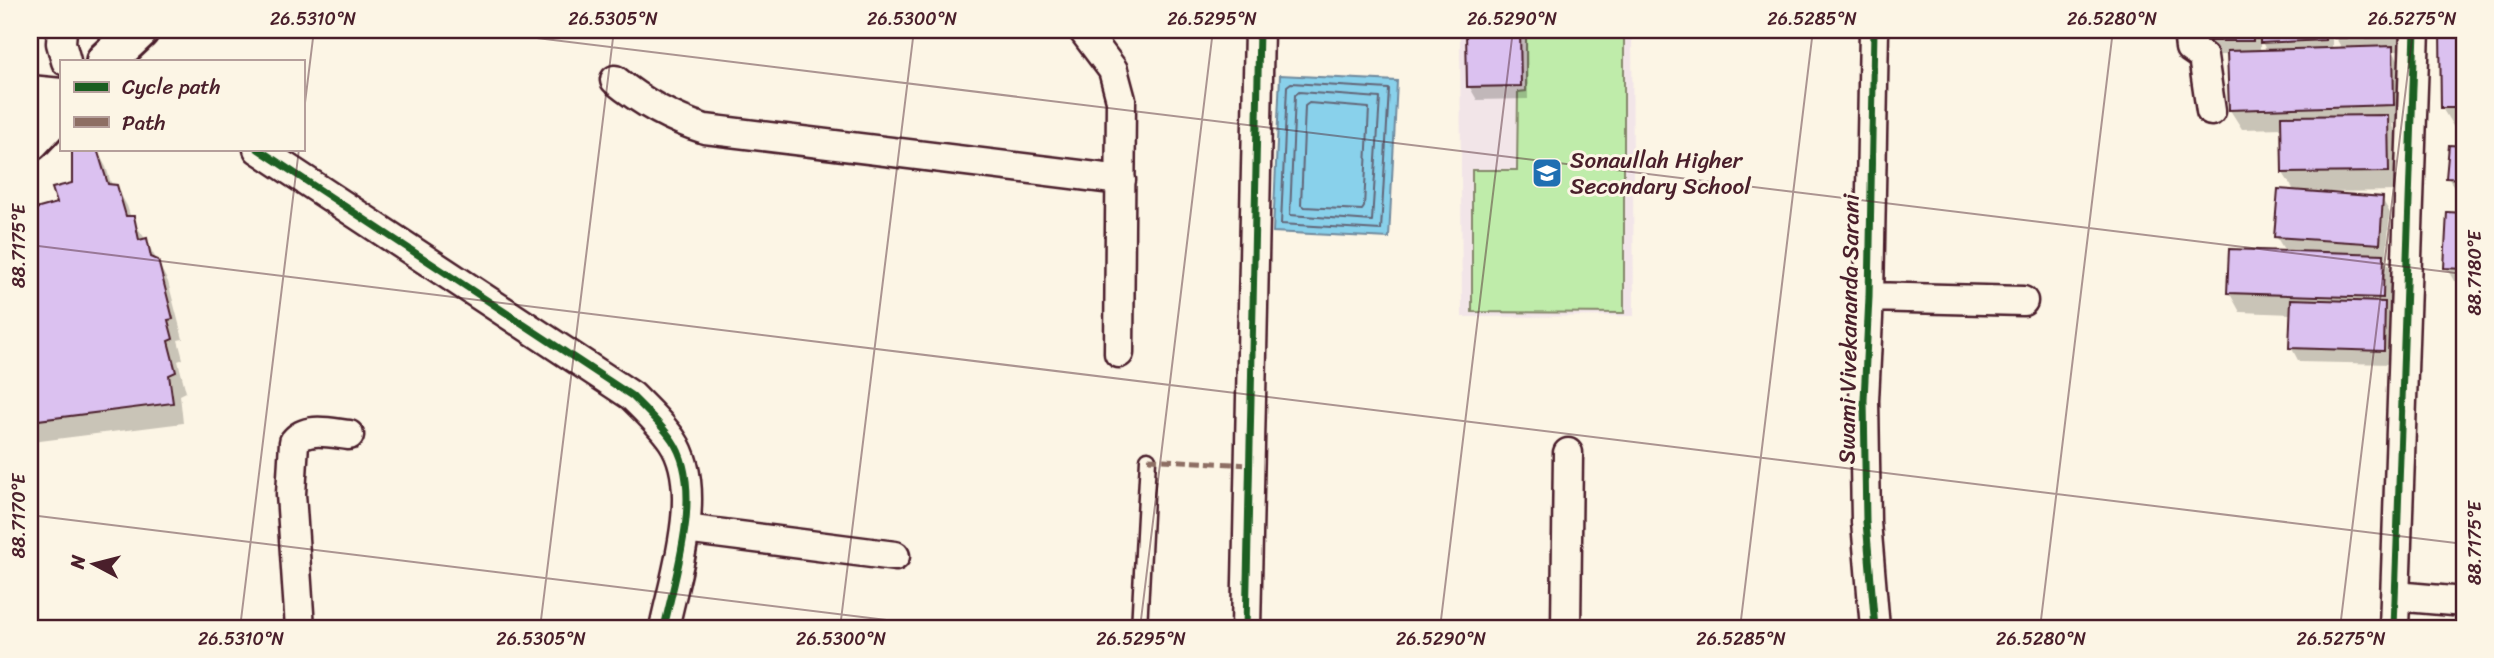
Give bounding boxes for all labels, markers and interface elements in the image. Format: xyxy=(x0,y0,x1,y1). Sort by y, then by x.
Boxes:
text: 26.5310°N xyxy=(270,3,357,35)
text: 26.5305°N xyxy=(568,3,658,35)
text: 26.5300°N xyxy=(867,3,957,35)
text: 26.5295°N xyxy=(1167,3,1257,35)
text: 26.5290°N xyxy=(1467,3,1558,35)
text: 26.5285°N xyxy=(1767,3,1857,35)
text: 26.5280°N xyxy=(2067,3,2157,35)
text: 26.5275°N xyxy=(2368,3,2457,35)
legend xyxy=(60,60,304,150)
text: Cycle path xyxy=(122,68,221,106)
text: Path xyxy=(122,104,165,142)
place label: Sonaullah Higher Secondary School xyxy=(1570,140,1751,207)
school or university icon: Sonaullah Higher Secondary School xyxy=(1530,156,1564,190)
street label: Swami Vivekananda Sarani xyxy=(1826,193,1872,464)
text: 88.7175°E xyxy=(3,203,35,288)
text: 88.7180°E xyxy=(2459,229,2491,316)
text: 88.7170°E xyxy=(3,473,35,558)
text: 88.7175°E xyxy=(2459,500,2491,585)
north arrow xyxy=(60,528,130,598)
text: N xyxy=(60,553,95,572)
text: 26.5310°N xyxy=(198,623,285,655)
text: 26.5305°N xyxy=(496,623,586,655)
text: 26.5300°N xyxy=(796,623,886,655)
text: 26.5295°N xyxy=(1096,623,1186,655)
text: 26.5290°N xyxy=(1396,623,1487,655)
text: 26.5285°N xyxy=(1696,623,1786,655)
text: 26.5280°N xyxy=(1996,623,2086,655)
text: 26.5275°N xyxy=(2297,623,2386,655)

